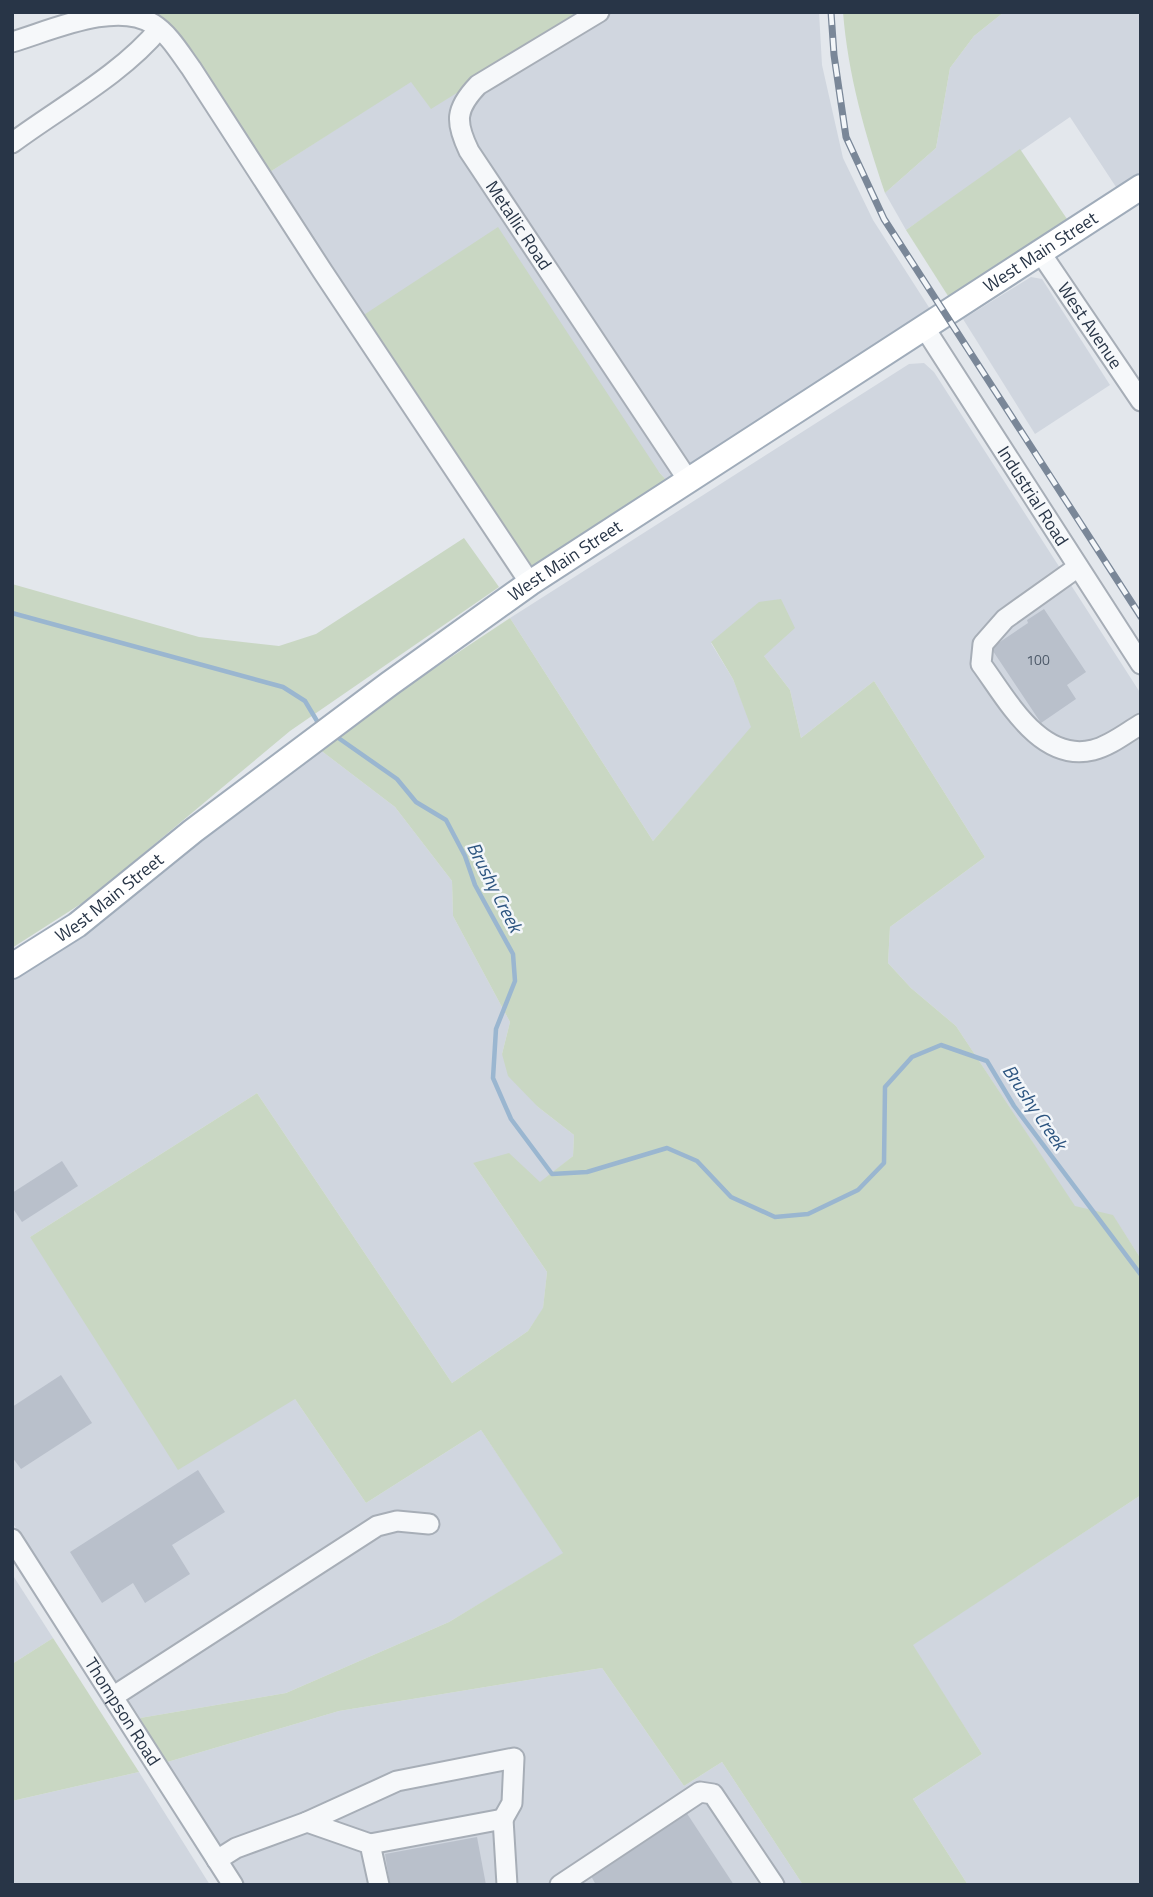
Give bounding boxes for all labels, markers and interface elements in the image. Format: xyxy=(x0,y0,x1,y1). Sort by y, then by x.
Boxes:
street label: Metallic Road xyxy=(479,175,559,275)
street label: West Main Street xyxy=(978,204,1103,299)
street label: West Avenue xyxy=(1051,277,1129,374)
street label: Industrial Road xyxy=(991,440,1076,551)
street label: West Main Street xyxy=(502,513,628,608)
house number: 100 xyxy=(1026,649,1050,670)
water label: Brushy Creek xyxy=(460,837,532,939)
street label: West Main Street xyxy=(50,846,170,949)
water label: Brushy Creek xyxy=(996,1058,1076,1158)
street label: Thompson Road xyxy=(78,1652,167,1771)

